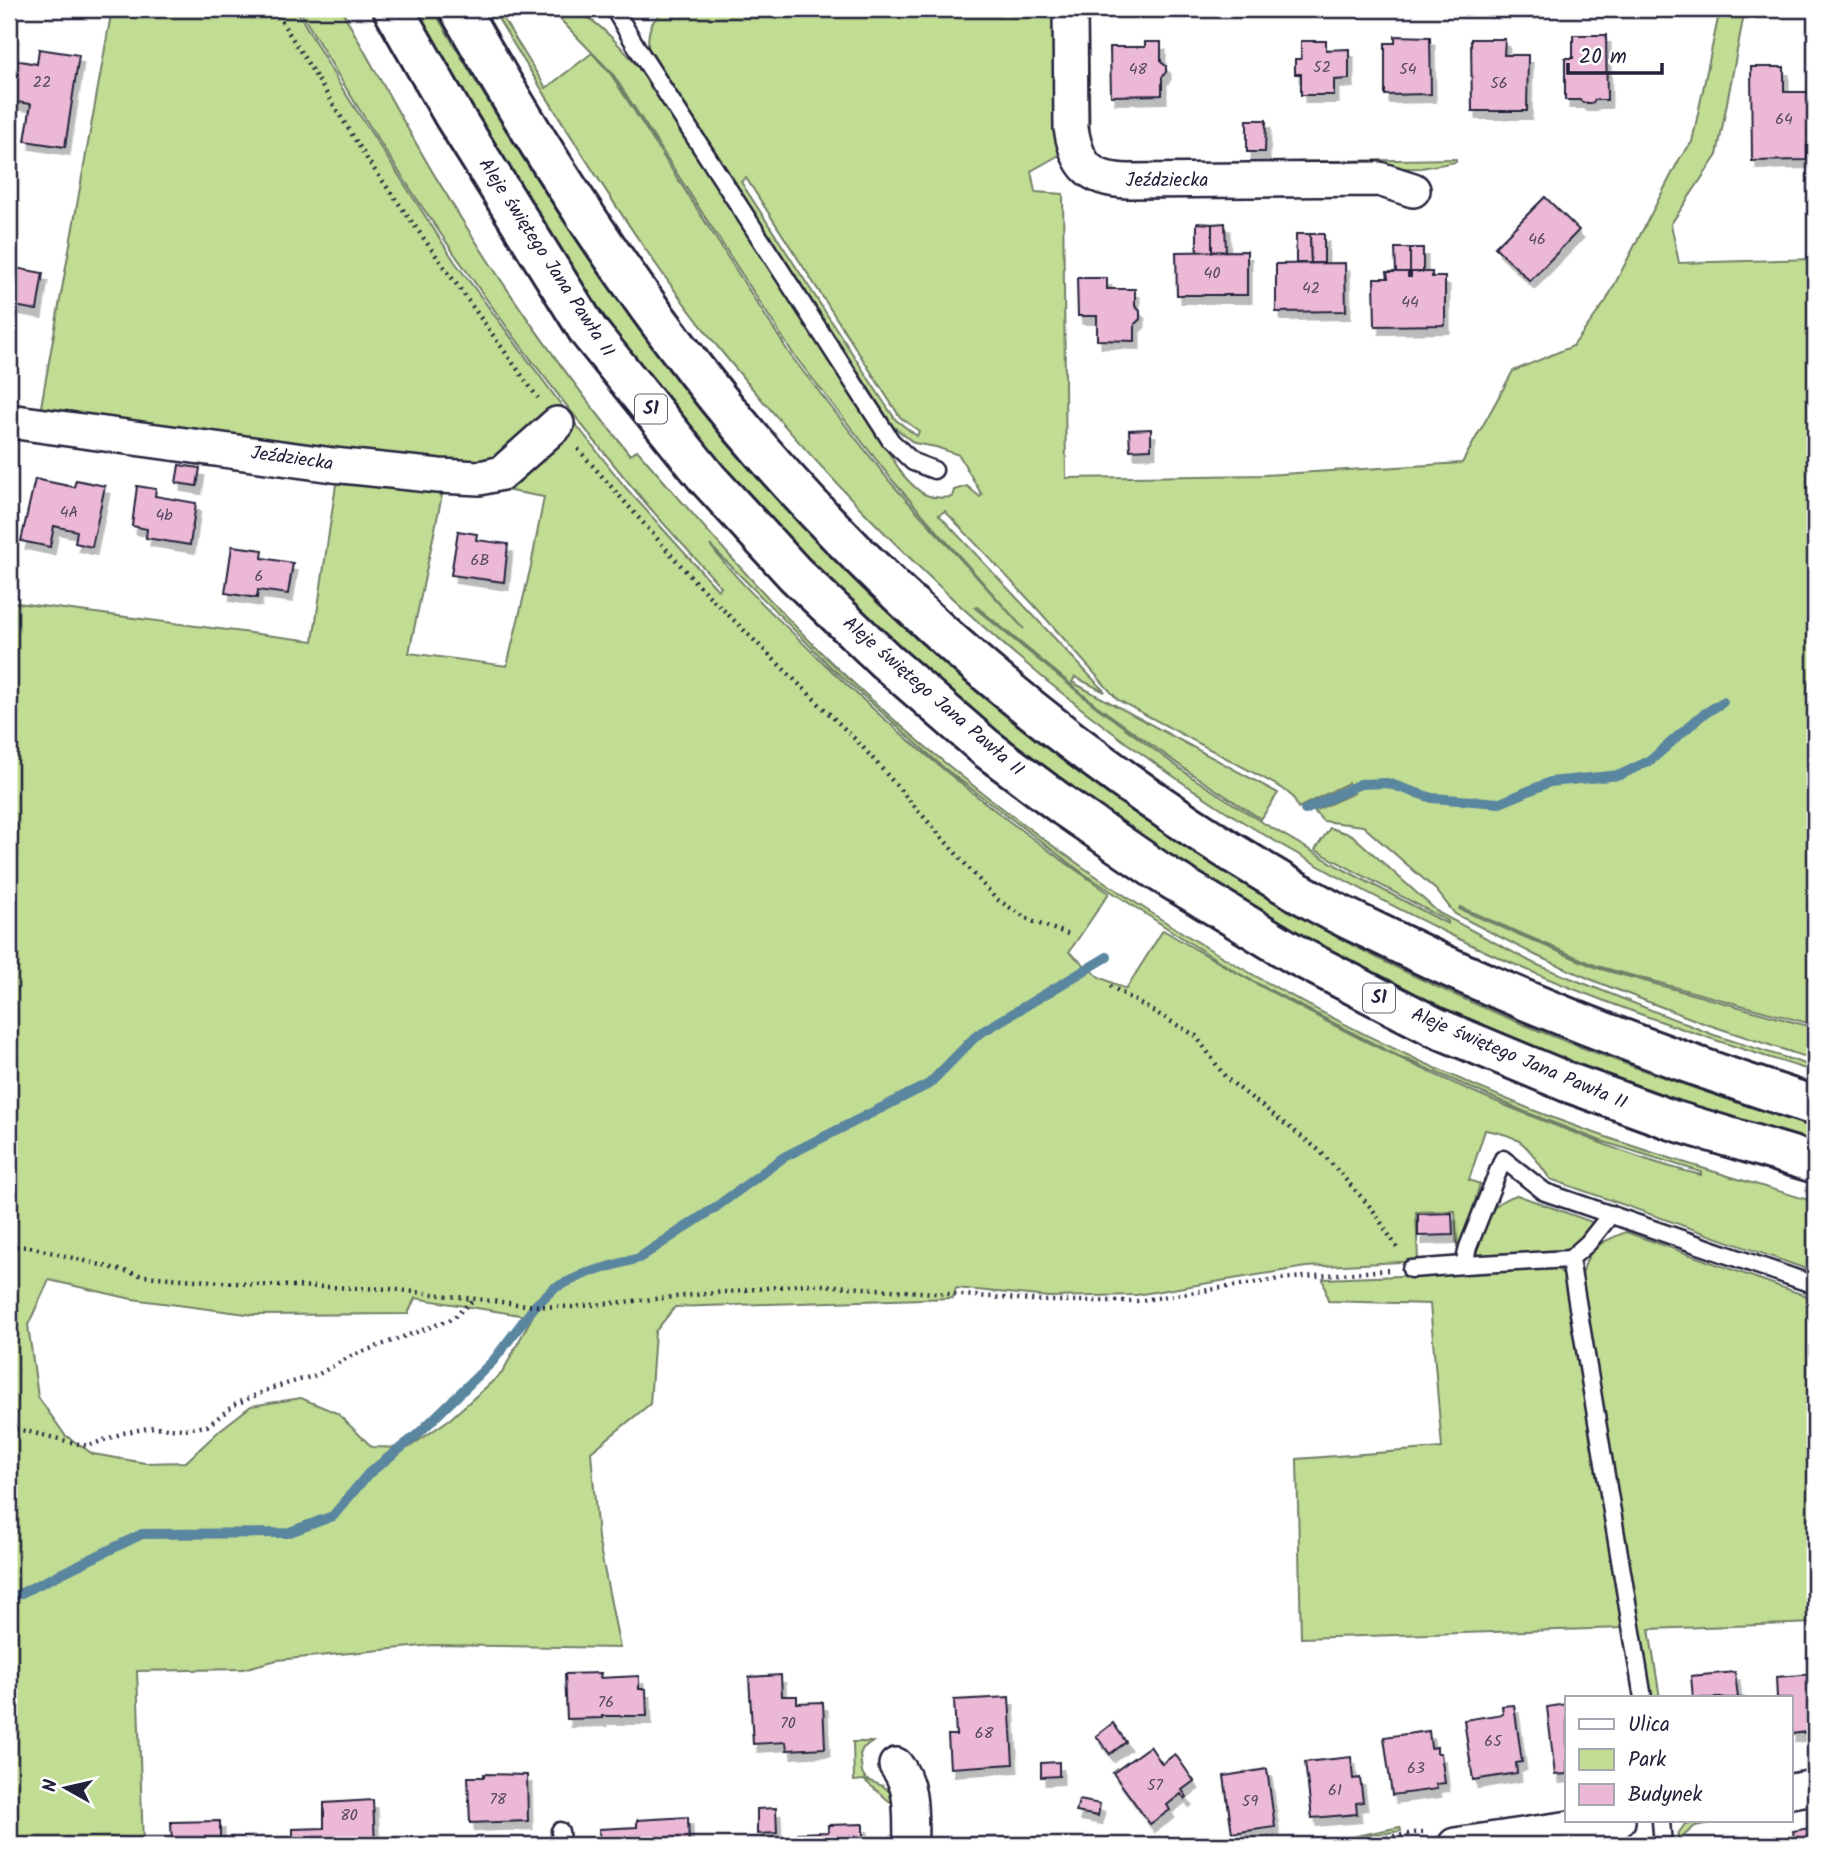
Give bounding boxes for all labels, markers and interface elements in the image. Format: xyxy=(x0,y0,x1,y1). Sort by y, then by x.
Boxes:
scale bar xyxy=(1568,32,1663,76)
text: 20 m xyxy=(1579,41,1627,74)
house number: 52 xyxy=(1313,55,1331,80)
house number: 48 xyxy=(1129,57,1148,82)
house number: 54 xyxy=(1399,57,1417,82)
house number: 22 xyxy=(33,70,51,95)
house number: 56 xyxy=(1490,71,1508,96)
house number: 64 xyxy=(1775,107,1793,132)
street label: Aleje świętego Jana Pawła II xyxy=(470,152,622,364)
street label: Jeździecka xyxy=(1126,166,1208,196)
house number: 46 xyxy=(1528,227,1546,252)
house number: 40 xyxy=(1204,261,1220,286)
house number: 42 xyxy=(1302,276,1320,301)
house number: 44 xyxy=(1401,290,1419,315)
road number: S1 xyxy=(635,394,667,424)
street label: Jeździecka xyxy=(249,438,335,480)
house number: 4A xyxy=(60,500,79,525)
house number: 4b xyxy=(155,503,173,528)
house number: 6B xyxy=(470,548,490,573)
house number: 6 xyxy=(255,564,263,589)
street label: Aleje świętego Jana Pawła II xyxy=(836,609,1031,785)
road number: S1 xyxy=(1363,984,1395,1013)
street label: Aleje świętego Jana Pawła II xyxy=(1406,1000,1632,1118)
house number: 76 xyxy=(598,1690,614,1715)
legend xyxy=(1565,1696,1792,1822)
text: Ulica xyxy=(1628,1709,1670,1742)
house number: 70 xyxy=(780,1711,796,1736)
house number: 68 xyxy=(975,1721,994,1746)
house number: 65 xyxy=(1484,1729,1503,1754)
text: Park xyxy=(1628,1744,1666,1777)
north arrow xyxy=(32,1752,102,1822)
house number: 63 xyxy=(1407,1756,1425,1781)
house number: 57 xyxy=(1147,1773,1164,1798)
text: N xyxy=(35,1778,67,1794)
house number: 61 xyxy=(1328,1778,1342,1803)
text: Budynek xyxy=(1628,1779,1702,1812)
house number: 78 xyxy=(489,1787,507,1812)
house number: 59 xyxy=(1242,1789,1258,1814)
house number: 80 xyxy=(340,1803,358,1828)

